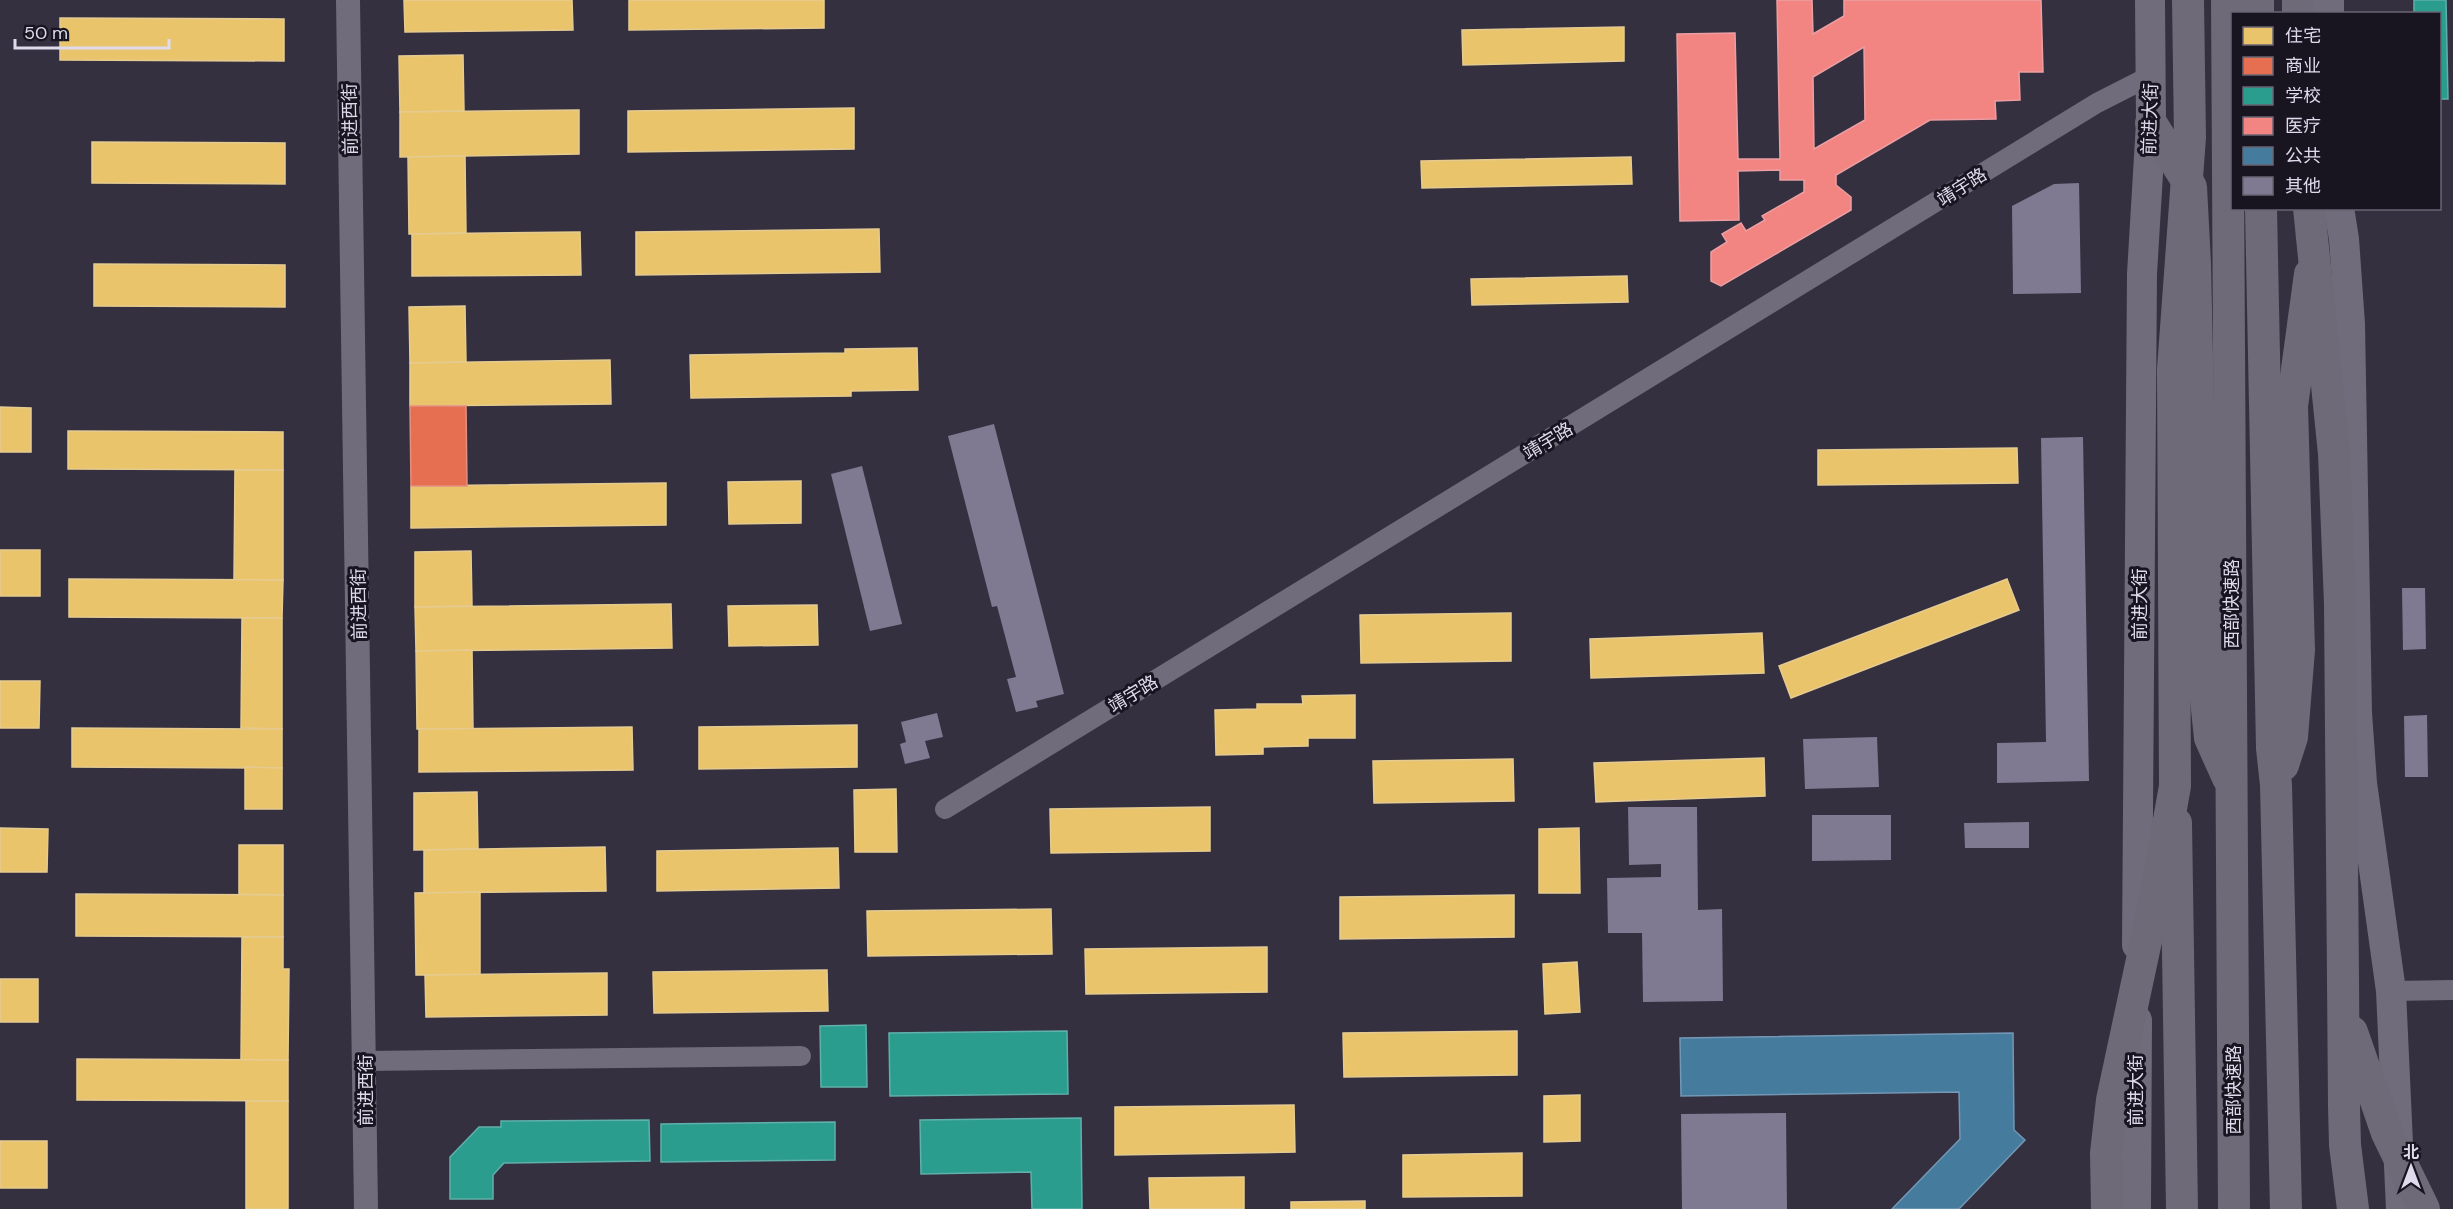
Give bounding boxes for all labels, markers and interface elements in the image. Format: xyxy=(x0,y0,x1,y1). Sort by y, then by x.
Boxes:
scale bar xyxy=(15,12,170,50)
legend xyxy=(2231,12,2441,210)
text: 50 m xyxy=(24,21,68,45)
text: 住宅 xyxy=(2285,24,2321,48)
text: 商业 xyxy=(2285,54,2321,78)
street label: 前进西街 xyxy=(337,83,363,155)
street label: 前进大街 xyxy=(2137,83,2163,155)
text: 学校 xyxy=(2285,84,2321,108)
text: 医疗 xyxy=(2285,114,2321,138)
text: 公共 xyxy=(2285,144,2321,168)
street label: 靖宇路 xyxy=(1933,163,1991,211)
text: 其他 xyxy=(2285,174,2321,198)
street label: 靖宇路 xyxy=(1519,417,1577,465)
street label: 西部快速路 xyxy=(2220,559,2244,649)
street label: 前进西街 xyxy=(346,568,372,640)
street label: 前进大街 xyxy=(2128,568,2152,640)
street label: 靖宇路 xyxy=(1104,670,1162,718)
street label: 西部快速路 xyxy=(2222,1045,2246,1135)
street label: 前进西街 xyxy=(354,1054,378,1126)
street label: 前进大街 xyxy=(2124,1054,2148,1126)
north arrow xyxy=(2381,1137,2441,1197)
text: 北 xyxy=(2403,1142,2419,1163)

